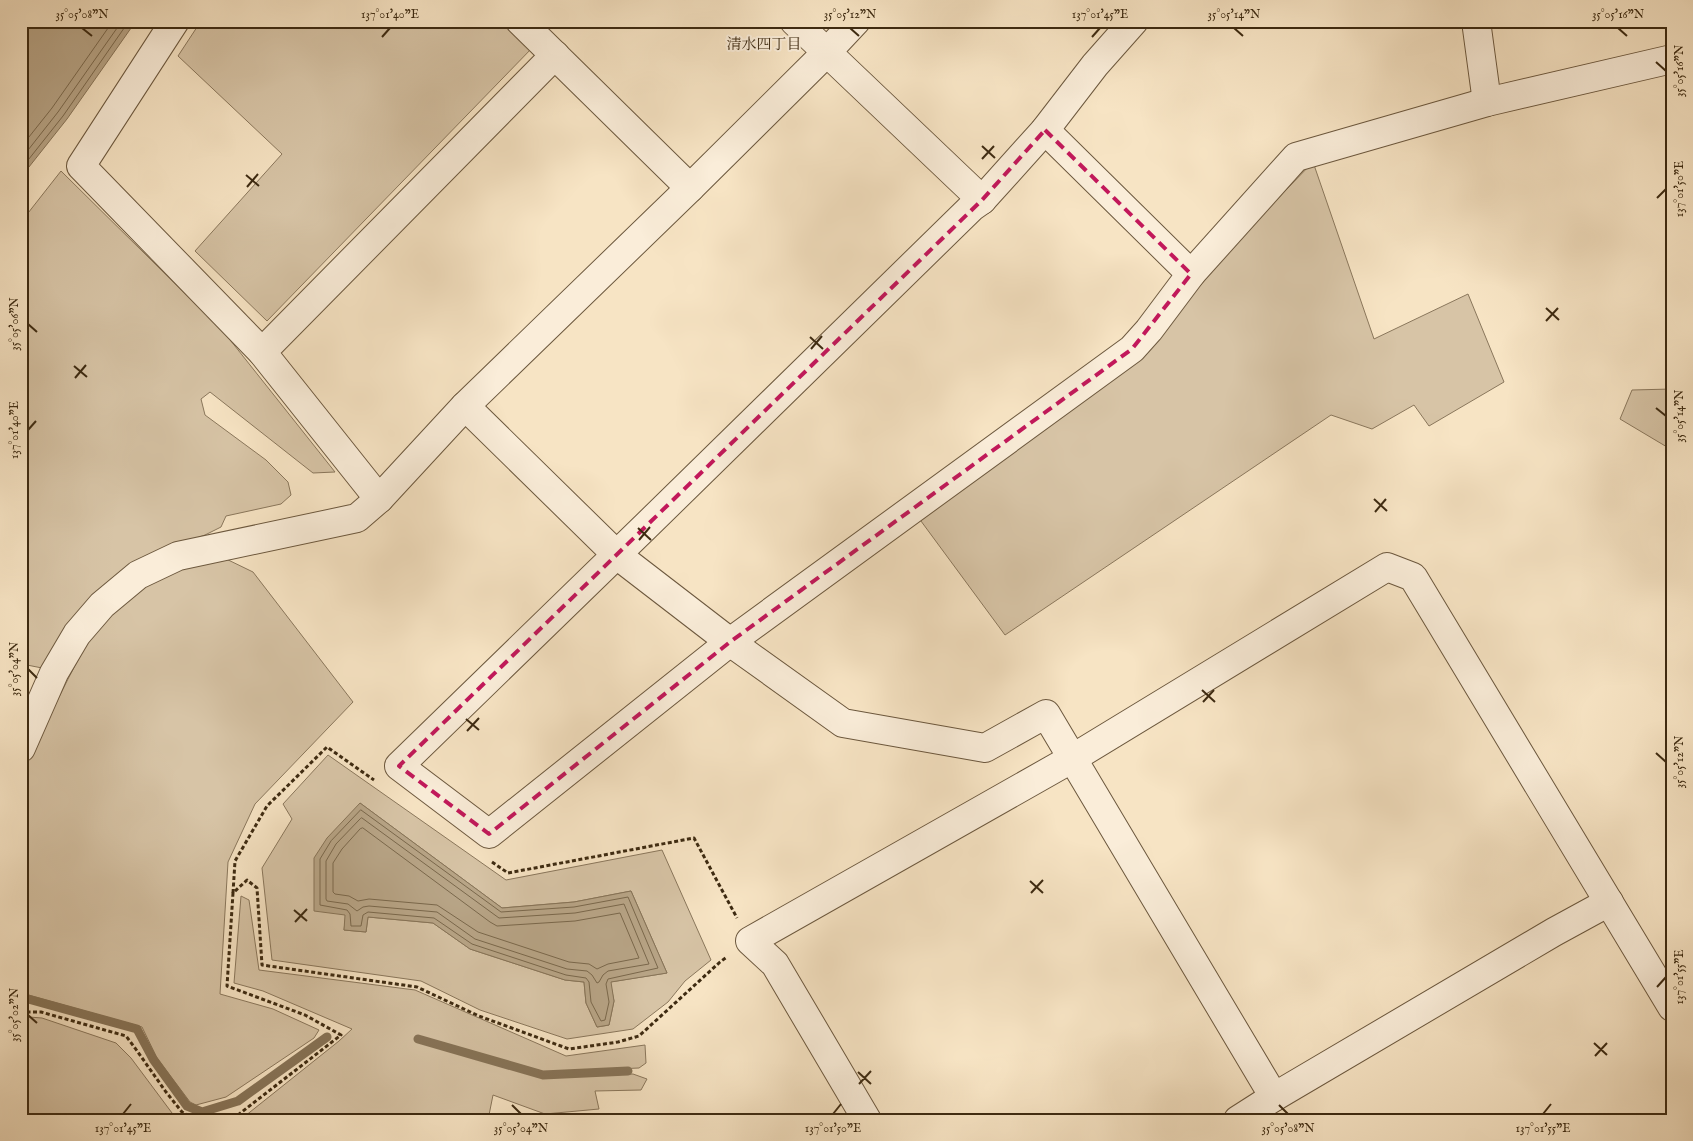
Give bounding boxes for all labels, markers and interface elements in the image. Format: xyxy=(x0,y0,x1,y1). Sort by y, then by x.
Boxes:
text: 35°05'08"N xyxy=(55,7,109,22)
text: 137°01'40"E xyxy=(361,7,419,22)
text: 35°05'12"N xyxy=(824,7,877,22)
text: 137°01'45"E xyxy=(1072,7,1128,22)
text: 35°05'14"N xyxy=(1208,7,1261,22)
text: 35°05'16"N xyxy=(1592,7,1645,22)
district label: 清水四丁目 xyxy=(726,35,802,54)
text: 35°05'16"N xyxy=(1672,44,1687,97)
text: 137°01'50"E xyxy=(1672,161,1687,217)
text: 35°05'06"N xyxy=(7,297,22,351)
text: 35°05'14"N xyxy=(1672,389,1687,442)
text: 137°01'40"E xyxy=(7,401,22,459)
text: 35°05'04"N xyxy=(7,641,22,696)
text: 35°05'12"N xyxy=(1672,735,1687,788)
text: 137°01'55"E xyxy=(1672,950,1687,1004)
text: 35°05'02"N xyxy=(7,987,22,1042)
text: 137°01'45"E xyxy=(95,1121,151,1136)
text: 35°05'04"N xyxy=(494,1121,549,1136)
text: 137°01'50"E xyxy=(805,1121,861,1136)
text: 35°05'08"N xyxy=(1261,1121,1315,1136)
text: 137°01'55"E xyxy=(1516,1121,1570,1136)

